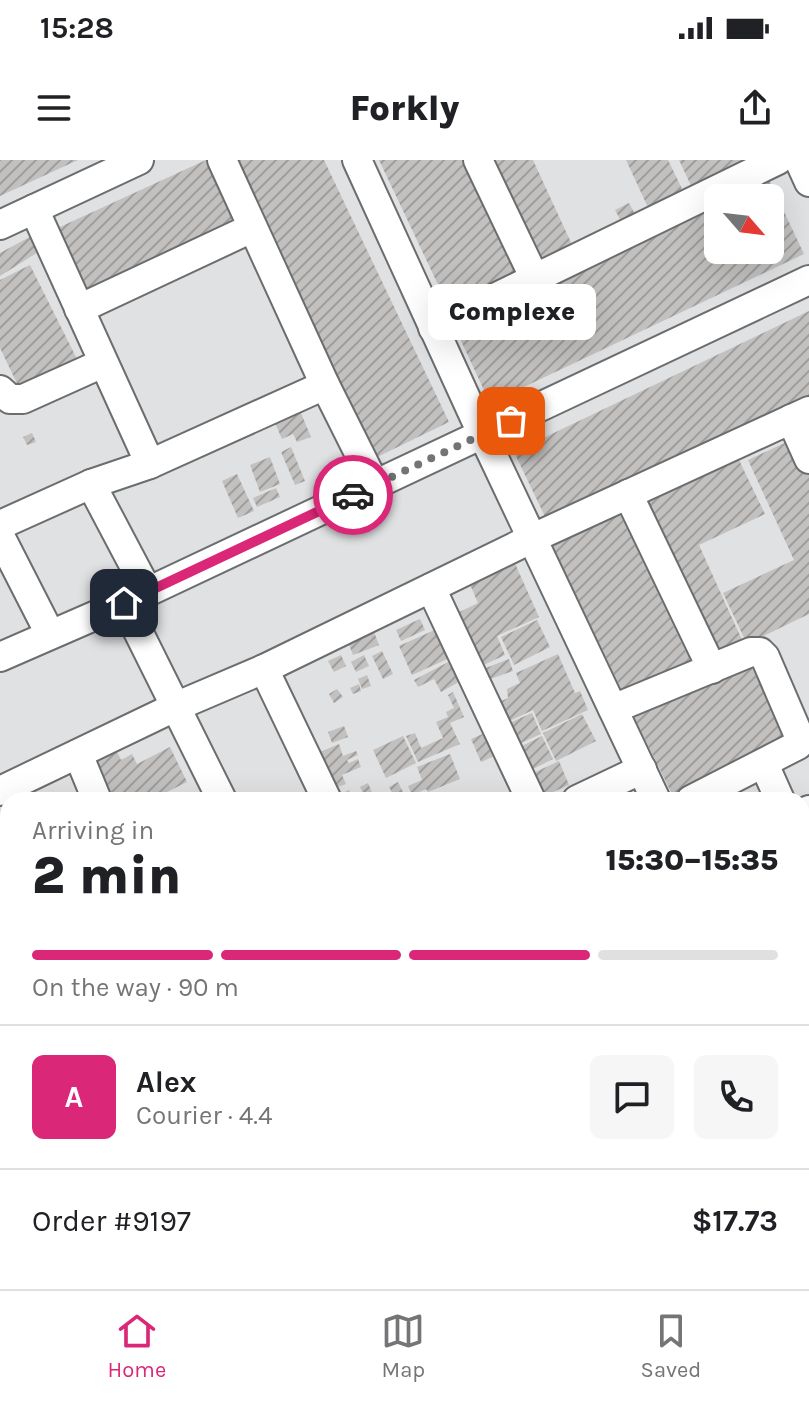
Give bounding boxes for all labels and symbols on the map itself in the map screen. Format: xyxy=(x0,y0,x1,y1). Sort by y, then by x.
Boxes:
north arrow xyxy=(704,184,784,264)
callout: Complexe xyxy=(427,285,595,341)
pin xyxy=(477,387,545,455)
courier xyxy=(313,455,393,535)
pin xyxy=(90,569,158,637)

